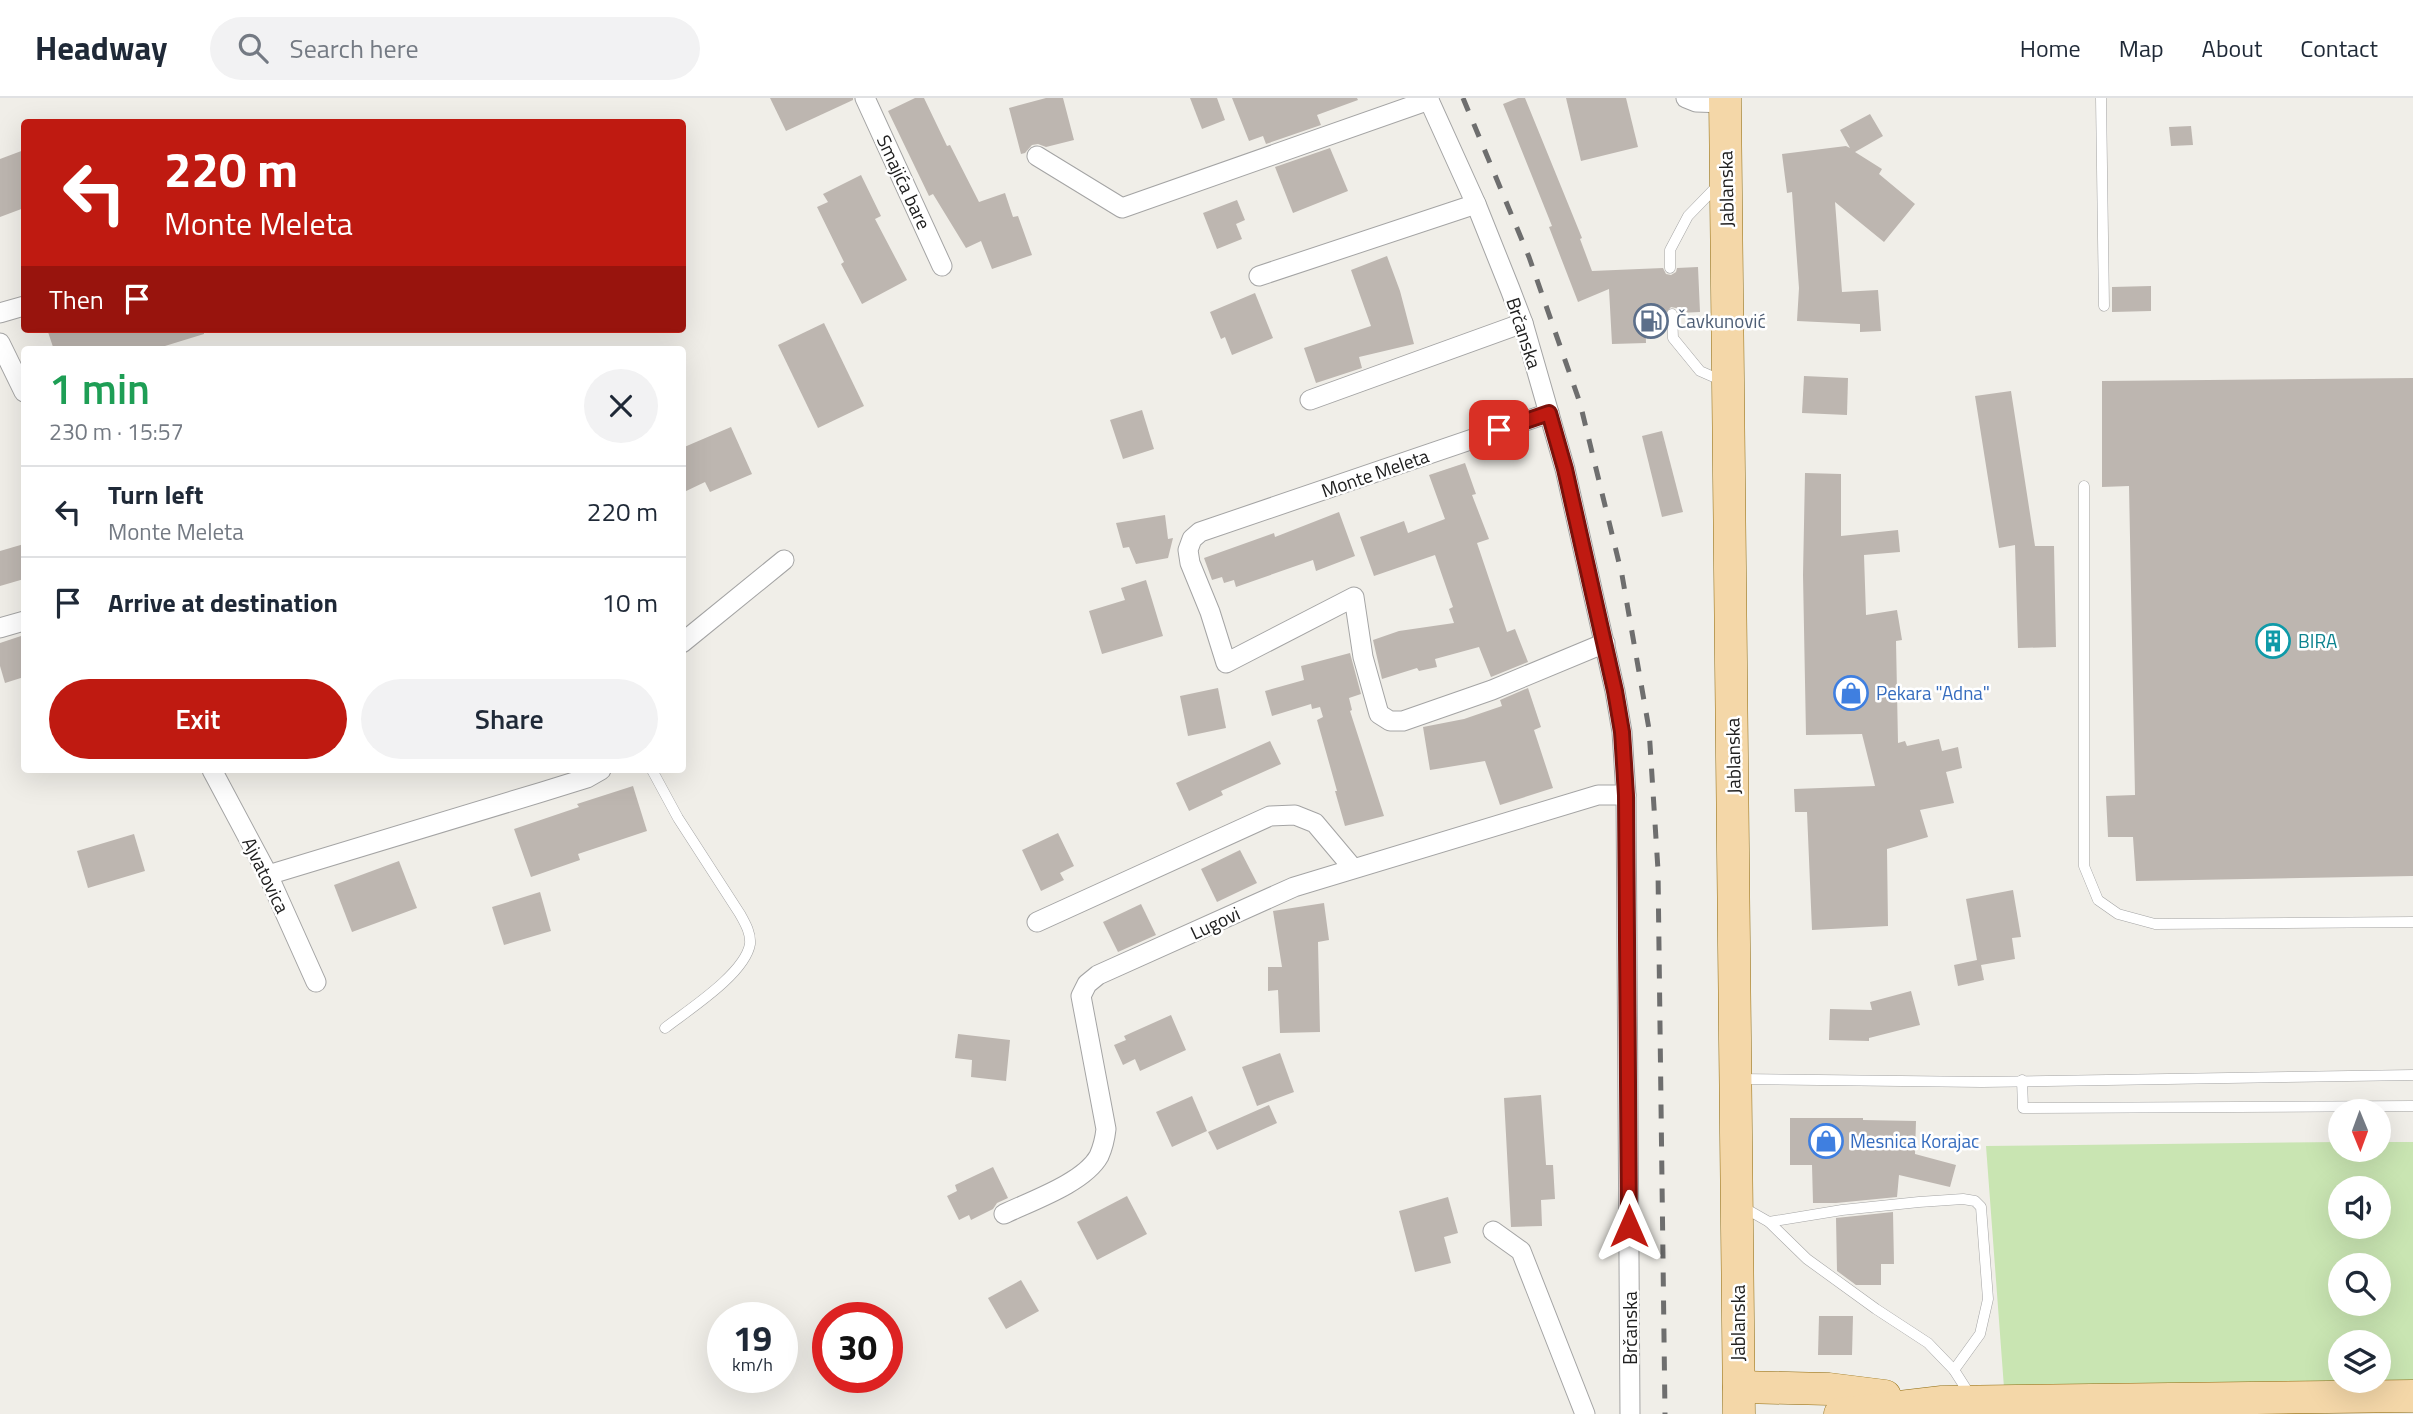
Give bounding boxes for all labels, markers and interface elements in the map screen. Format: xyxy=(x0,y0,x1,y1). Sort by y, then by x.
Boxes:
search box xyxy=(210,17,700,80)
text: Headway xyxy=(35,23,168,73)
icon: search xyxy=(234,29,272,67)
text: Search here xyxy=(290,29,419,68)
text: Home xyxy=(2020,30,2081,66)
text: Map xyxy=(2119,30,2164,66)
text: About xyxy=(2202,30,2262,66)
text: Contact xyxy=(2300,30,2378,66)
street label: Smajića bare xyxy=(870,130,939,234)
text: 220 m xyxy=(164,131,298,206)
icon: left xyxy=(49,147,140,238)
street label: Jablanska xyxy=(1710,150,1741,228)
text: Monte Meleta xyxy=(164,199,353,247)
text: Then xyxy=(49,280,104,319)
icon: arrive xyxy=(118,280,156,318)
street label: Brčanska xyxy=(1499,293,1550,373)
fuel station icon: Čavkunović xyxy=(1632,302,1670,340)
place label: Čavkunović xyxy=(1676,306,1766,335)
text: 1 min xyxy=(49,356,150,420)
button: close xyxy=(584,369,658,443)
pin xyxy=(1469,400,1529,460)
icon: arrive xyxy=(1480,411,1518,449)
text: 230 m · 15:57 xyxy=(49,414,184,449)
street label: Monte Meleta xyxy=(1317,440,1433,504)
text: Turn left xyxy=(108,475,203,514)
text: 220 m xyxy=(587,492,658,531)
icon: left xyxy=(49,493,87,531)
text: Monte Meleta xyxy=(108,514,244,549)
text: Arrive at destination xyxy=(108,583,338,622)
text: 10 m xyxy=(601,583,658,622)
icon: arrive xyxy=(49,584,87,622)
building icon: BIRA xyxy=(2254,622,2292,660)
place label: BIRA xyxy=(2298,626,2337,655)
shop icon: Pekara "Adna" xyxy=(1832,674,1870,712)
place label: Pekara "Adna" xyxy=(1876,678,1990,707)
button: Exit xyxy=(49,679,347,759)
button: Share xyxy=(361,679,658,759)
street label: Jablanska xyxy=(1717,717,1748,795)
street label: Ajvatovica xyxy=(236,832,298,918)
street label: Lugovi xyxy=(1185,898,1244,947)
north arrow xyxy=(2328,1099,2390,1162)
map controls xyxy=(2328,1099,2391,1393)
shop icon: Mesnica Korajac xyxy=(1807,1122,1845,1160)
place label: Mesnica Korajac xyxy=(1850,1126,1979,1155)
button: sound xyxy=(2328,1176,2391,1239)
position arrow xyxy=(1592,1189,1666,1263)
button: search xyxy=(2328,1253,2391,1316)
street label: Jablanska xyxy=(1723,1284,1752,1361)
street label: Brčanska xyxy=(1615,1291,1644,1365)
speed limit sign: 30 xyxy=(812,1302,903,1393)
text: 19 xyxy=(733,1311,772,1365)
button: layers xyxy=(2328,1330,2391,1393)
text: km/h xyxy=(732,1351,773,1378)

